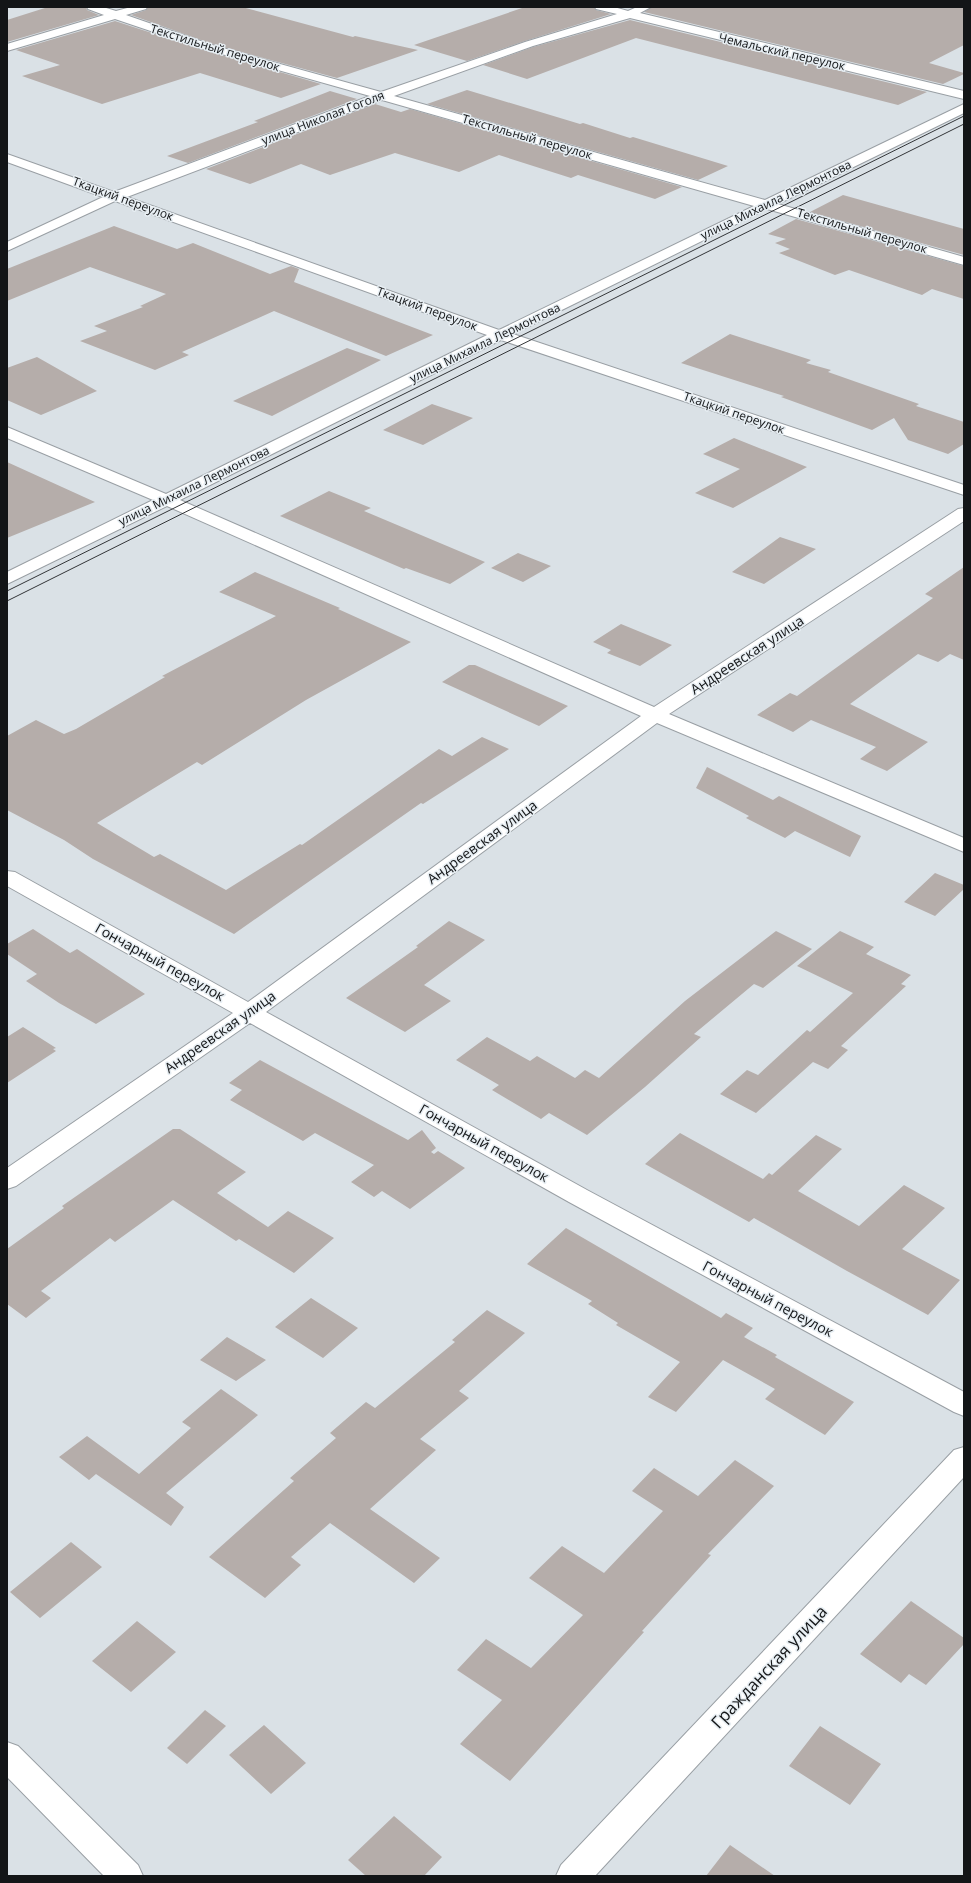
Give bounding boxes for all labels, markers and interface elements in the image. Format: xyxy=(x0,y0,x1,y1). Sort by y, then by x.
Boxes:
street label: Текстильный переулок xyxy=(148,20,283,76)
street label: Чемальский переулок xyxy=(717,29,848,75)
street label: улица Николая Гоголя xyxy=(259,86,387,149)
street label: Текстильный переулок xyxy=(460,110,595,163)
street label: улица Михаила Лермонтова xyxy=(697,156,854,244)
street label: Ткацкий переулок xyxy=(70,172,177,225)
street label: Текстильный переулок xyxy=(795,204,930,257)
street label: Ткацкий переулок xyxy=(374,282,481,335)
street label: улица Михаила Лермонтова xyxy=(406,299,563,387)
street label: Ткацкий переулок xyxy=(681,387,788,438)
street label: улица Михаила Лермонтова xyxy=(115,442,272,530)
street label: Андреевская улица xyxy=(686,611,807,698)
street label: Андреевская улица xyxy=(423,795,541,888)
street label: Гончарный переулок xyxy=(92,918,229,1005)
street label: Андреевская улица xyxy=(160,986,279,1077)
street label: Гончарный переулок xyxy=(416,1099,553,1186)
street label: Гончарный переулок xyxy=(700,1256,837,1341)
street label: Гражданская улица xyxy=(705,1600,832,1733)

